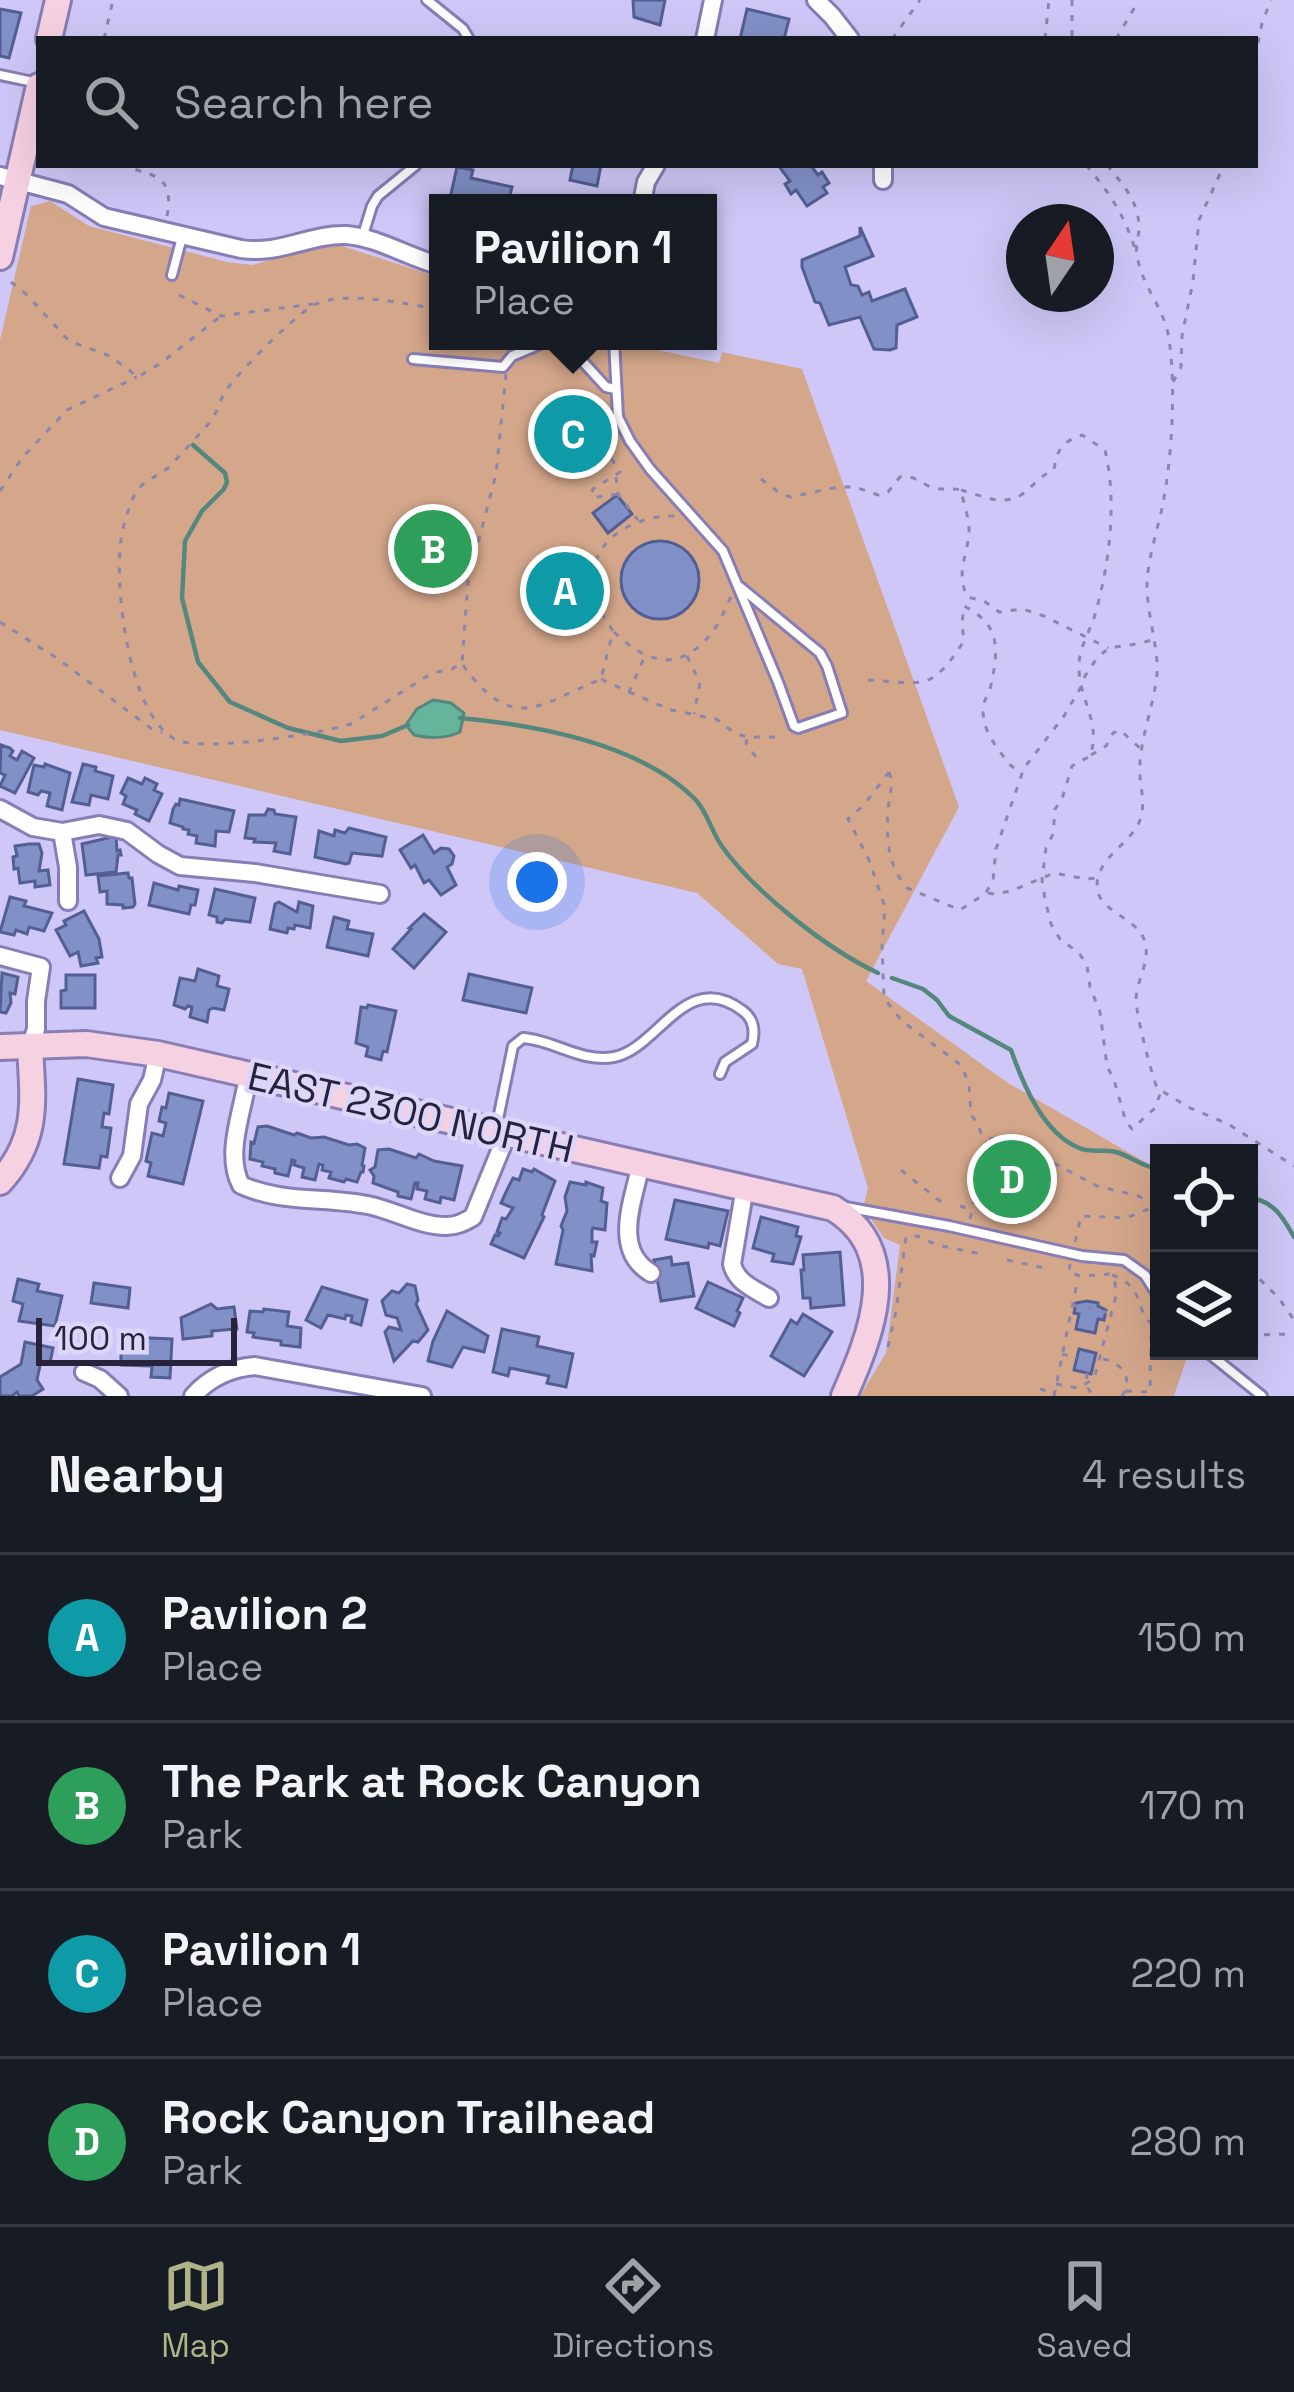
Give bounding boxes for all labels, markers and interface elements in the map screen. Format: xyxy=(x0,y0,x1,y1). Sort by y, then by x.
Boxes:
search box xyxy=(36,36,1258,168)
icon: search xyxy=(78,69,144,135)
text: Search here xyxy=(174,74,433,131)
popup xyxy=(429,194,717,350)
north arrow xyxy=(1006,204,1114,312)
text: Pavilion 1 xyxy=(473,219,673,276)
text: Place xyxy=(473,276,575,325)
pin: C xyxy=(534,389,612,479)
pin: B xyxy=(394,504,472,594)
pin: A xyxy=(526,546,604,636)
your location xyxy=(507,852,567,912)
street label: EAST 2300 NORTH xyxy=(243,1051,579,1174)
pin: D xyxy=(973,1134,1051,1224)
map controls xyxy=(1150,1144,1258,1360)
button: locate xyxy=(1150,1144,1258,1252)
button: layers xyxy=(1150,1252,1258,1360)
scale bar xyxy=(36,1312,237,1365)
text: 100 m xyxy=(54,1318,147,1360)
text: Nearby xyxy=(48,1442,225,1507)
text: 4 results xyxy=(1082,1450,1246,1499)
text: Pavilion 2 xyxy=(162,1585,367,1642)
text: A xyxy=(75,1613,99,1662)
text: 150 m xyxy=(1138,1613,1246,1662)
text: Place xyxy=(162,1642,263,1691)
text: The Park at Rock Canyon xyxy=(162,1753,702,1810)
text: B xyxy=(74,1781,100,1830)
text: 170 m xyxy=(1139,1781,1246,1830)
text: Park xyxy=(162,1810,243,1859)
text: Pavilion 1 xyxy=(162,1921,361,1978)
text: C xyxy=(74,1949,100,1998)
text: 220 m xyxy=(1130,1949,1246,1998)
text: Place xyxy=(162,1978,263,2027)
text: Rock Canyon Trailhead xyxy=(162,2089,655,2146)
text: D xyxy=(74,2117,100,2166)
text: 280 m xyxy=(1130,2117,1246,2166)
text: Park xyxy=(162,2146,243,2195)
tab: Map xyxy=(161,2253,230,2367)
tab: Directions xyxy=(552,2253,714,2367)
tab: Saved xyxy=(1037,2253,1133,2367)

